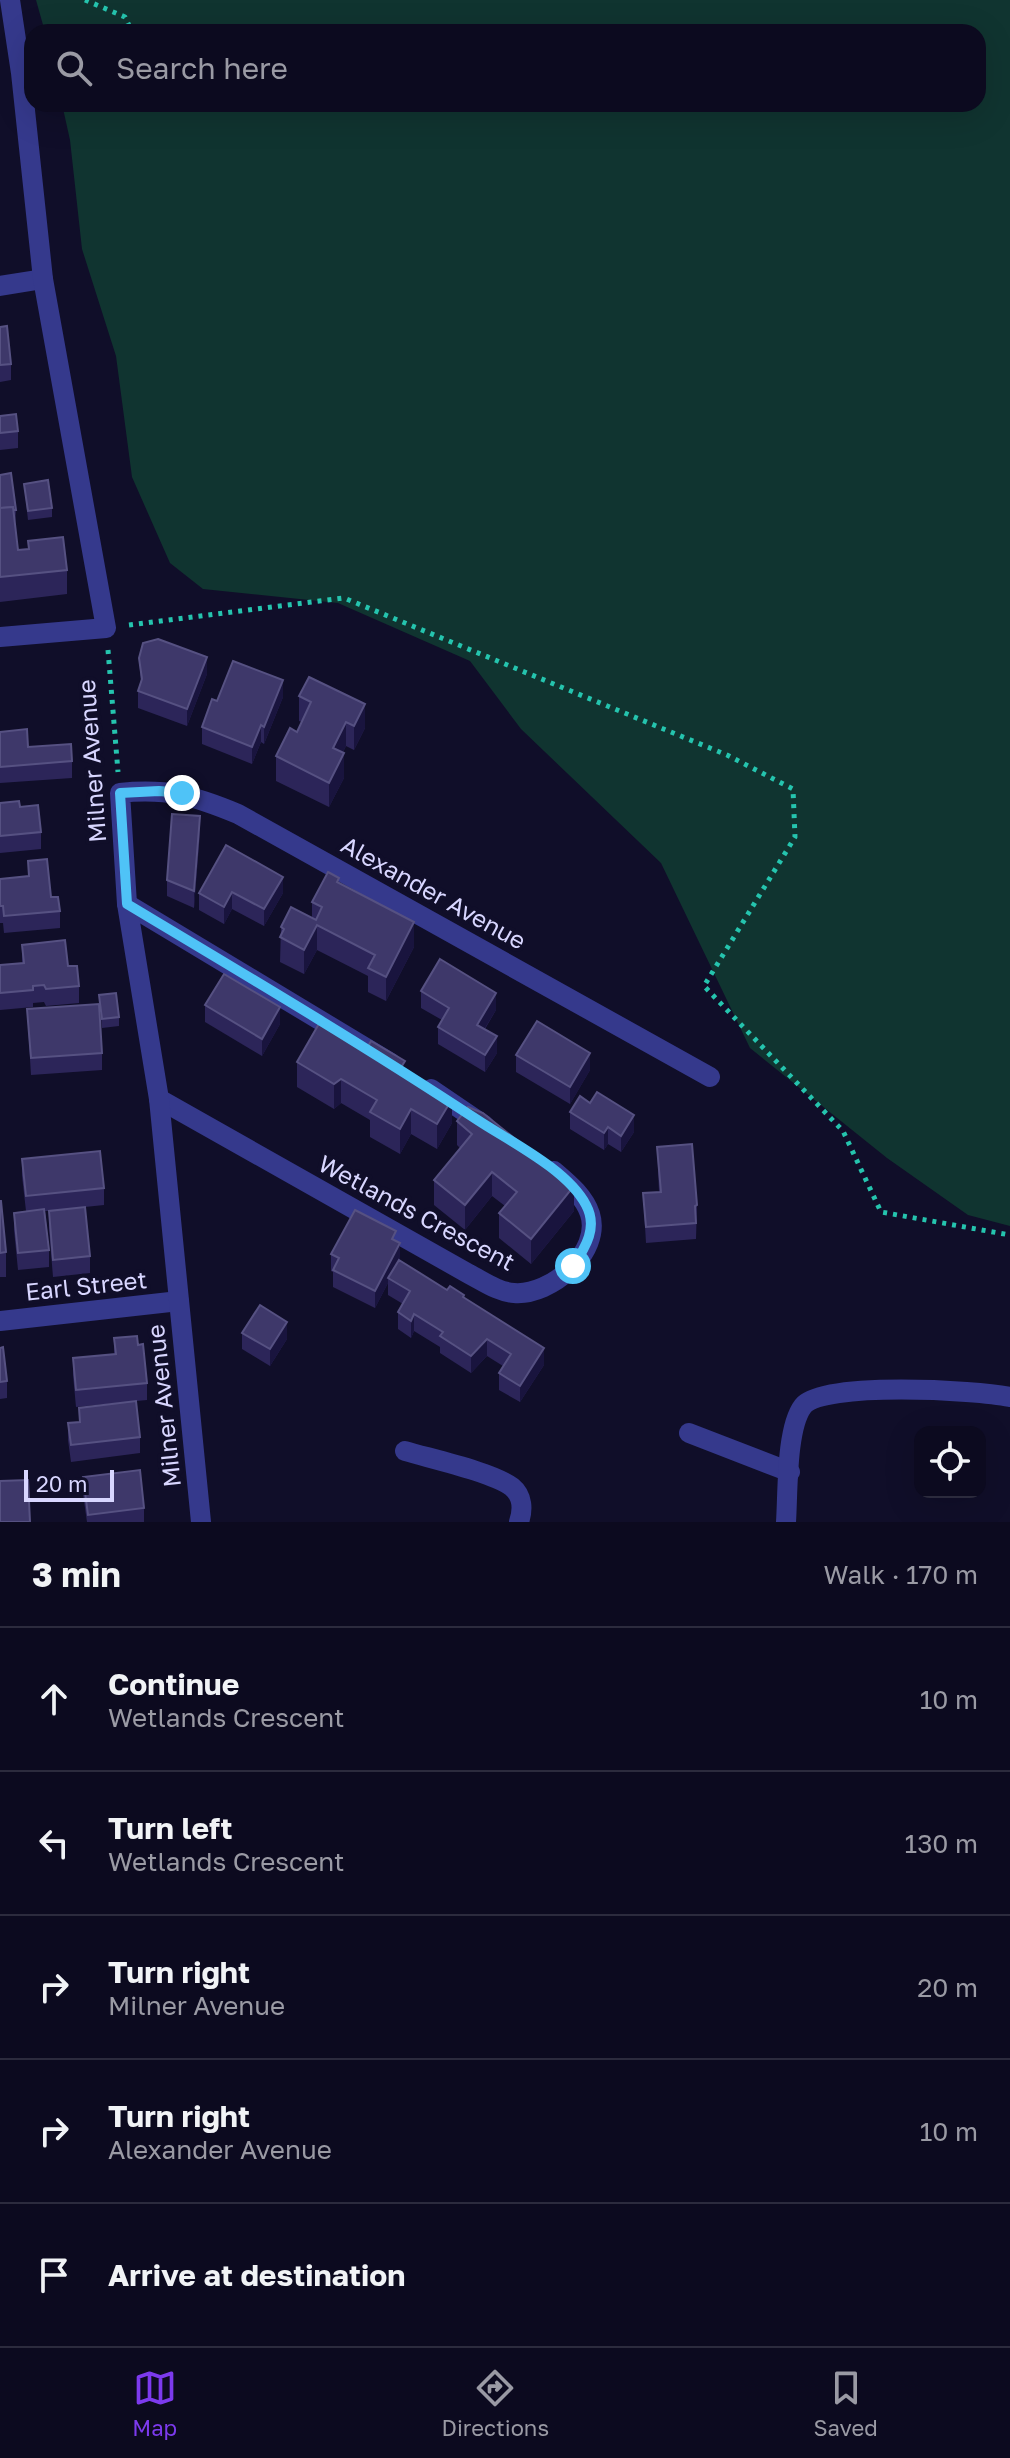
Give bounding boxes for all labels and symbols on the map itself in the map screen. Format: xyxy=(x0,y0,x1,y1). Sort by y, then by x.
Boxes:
street label: Milner Avenue xyxy=(71,678,111,844)
route end xyxy=(164,775,200,811)
street label: Alexander Avenue xyxy=(337,829,531,955)
street label: Wetlands Crescent xyxy=(314,1148,520,1276)
route start xyxy=(555,1248,591,1284)
street label: Earl Street xyxy=(24,1264,148,1306)
street label: Milner Avenue xyxy=(140,1323,186,1489)
scale bar xyxy=(24,1466,114,1502)

